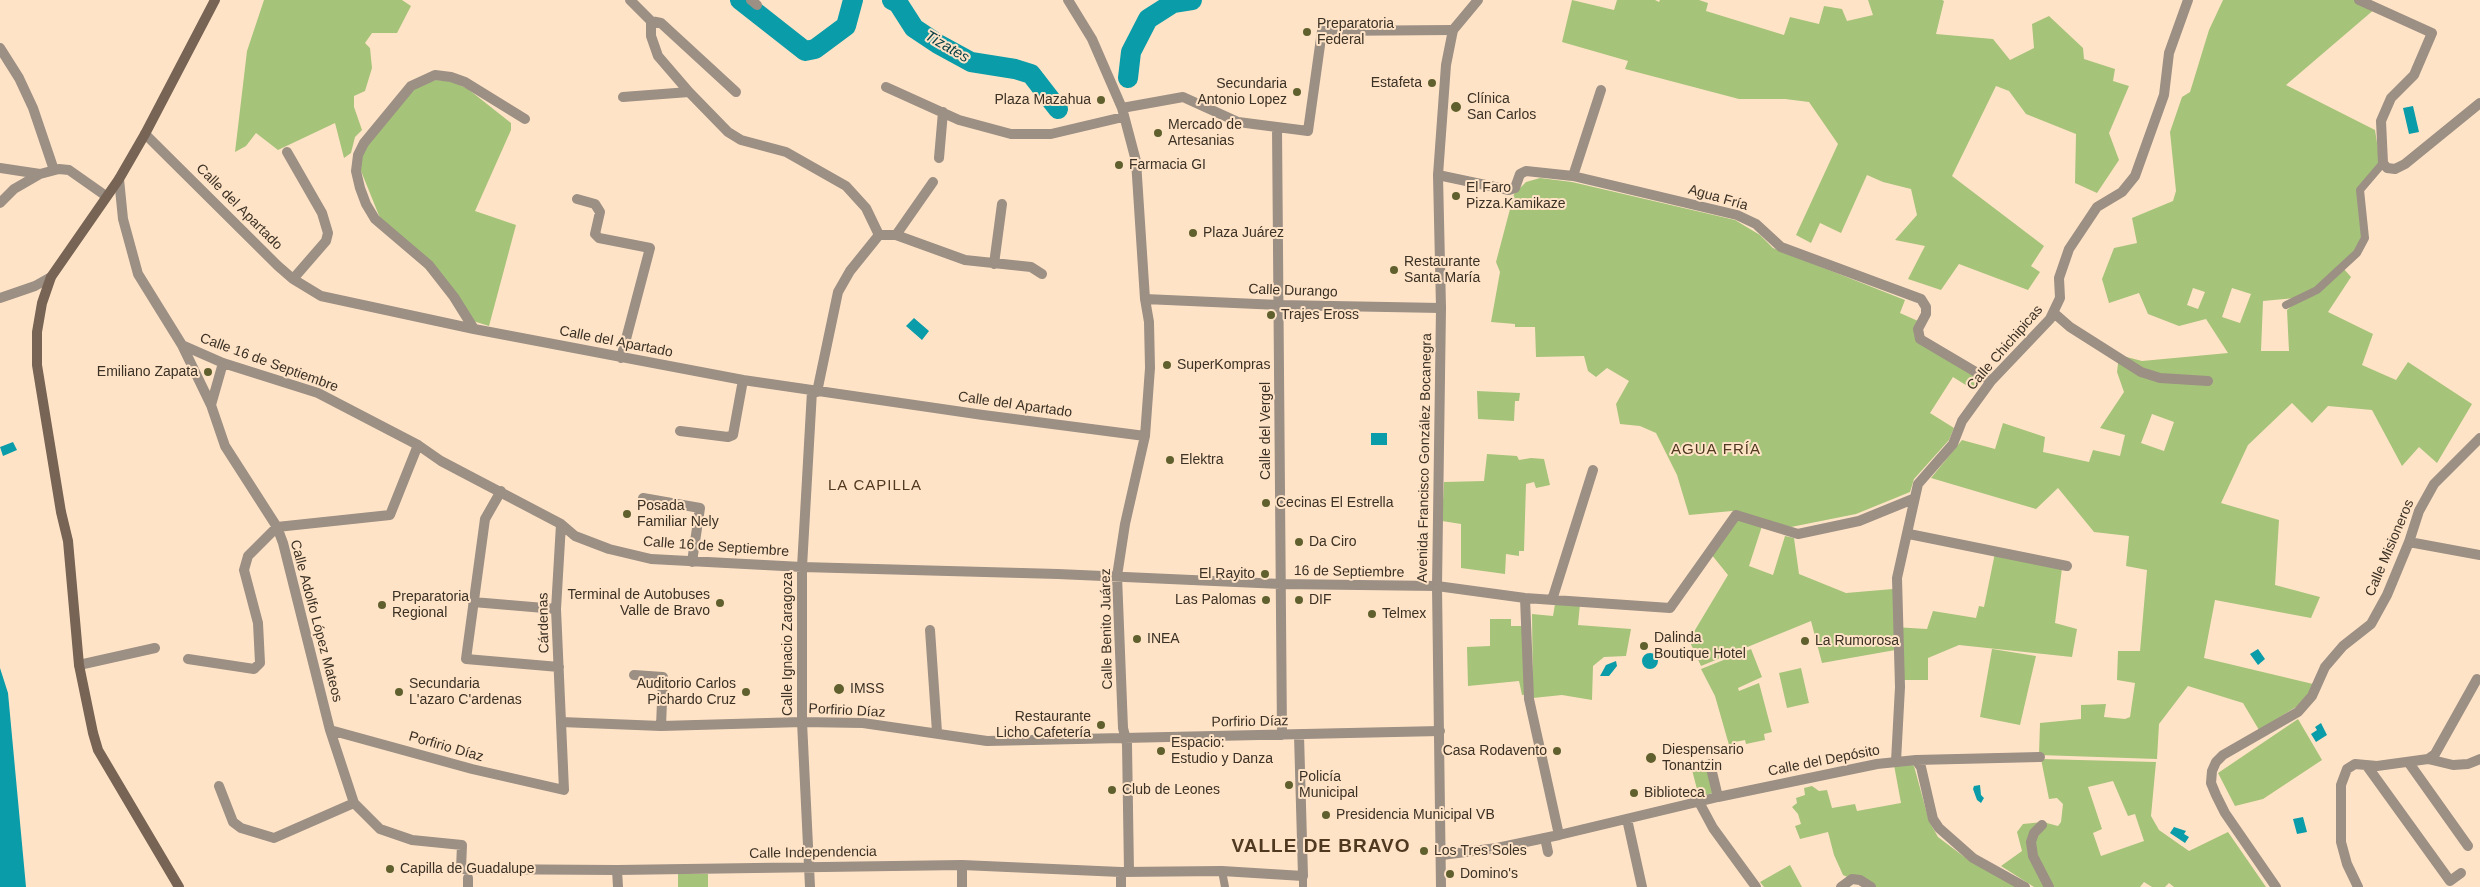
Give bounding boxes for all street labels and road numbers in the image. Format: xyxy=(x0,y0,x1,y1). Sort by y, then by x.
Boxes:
street label: Calle del Apartado xyxy=(192,160,286,254)
street label: Agua Fría xyxy=(1686,181,1750,215)
street label: Calle Durango xyxy=(1248,281,1338,301)
street label: Calle Chichipicas xyxy=(1963,302,2047,394)
street label: Calle del Apartado xyxy=(558,323,674,361)
street label: Calle 16 de Septiembre xyxy=(197,330,341,396)
street label: Avenida Francisco González Bocanegra xyxy=(1414,333,1436,583)
street label: Calle del Vergel xyxy=(1258,382,1274,480)
street label: Calle del Apartado xyxy=(957,389,1073,421)
street label: Calle Misioneros xyxy=(2362,497,2418,599)
street label: Calle 16 de Septiembre xyxy=(642,534,790,560)
street label: Calle Adolfo López Mateos xyxy=(286,538,346,704)
street label: 16 de Septiembre xyxy=(1294,563,1404,581)
street label: Calle Benito Juárez xyxy=(1098,568,1116,690)
street label: Calle Ignacio Zaragoza xyxy=(780,572,796,716)
street label: Cárdenas xyxy=(535,593,553,653)
street label: Porfirio Díaz xyxy=(808,701,886,721)
street label: Porfirio Díaz xyxy=(1211,713,1289,731)
street label: Porfirio Díaz xyxy=(407,728,485,766)
street label: Calle del Depósito xyxy=(1767,742,1881,780)
street label: Calle Independencia xyxy=(749,843,877,863)

